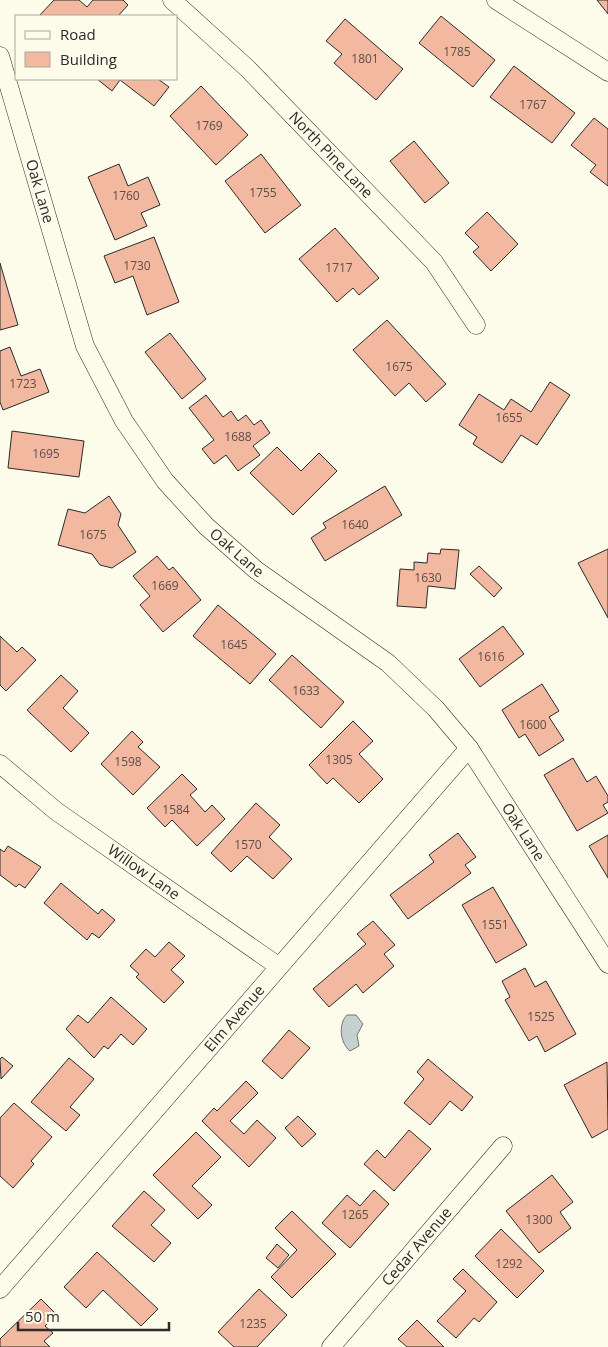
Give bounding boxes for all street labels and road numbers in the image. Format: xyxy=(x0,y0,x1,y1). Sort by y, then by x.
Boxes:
street label: North Pine Lane xyxy=(285,107,378,202)
street label: Oak Lane xyxy=(22,157,59,225)
street label: Oak Lane xyxy=(206,523,268,581)
street label: Oak Lane xyxy=(498,799,550,865)
street label: Willow Lane xyxy=(104,839,184,904)
street label: Elm Avenue xyxy=(199,980,268,1055)
street label: Cedar Avenue xyxy=(377,1202,455,1290)

